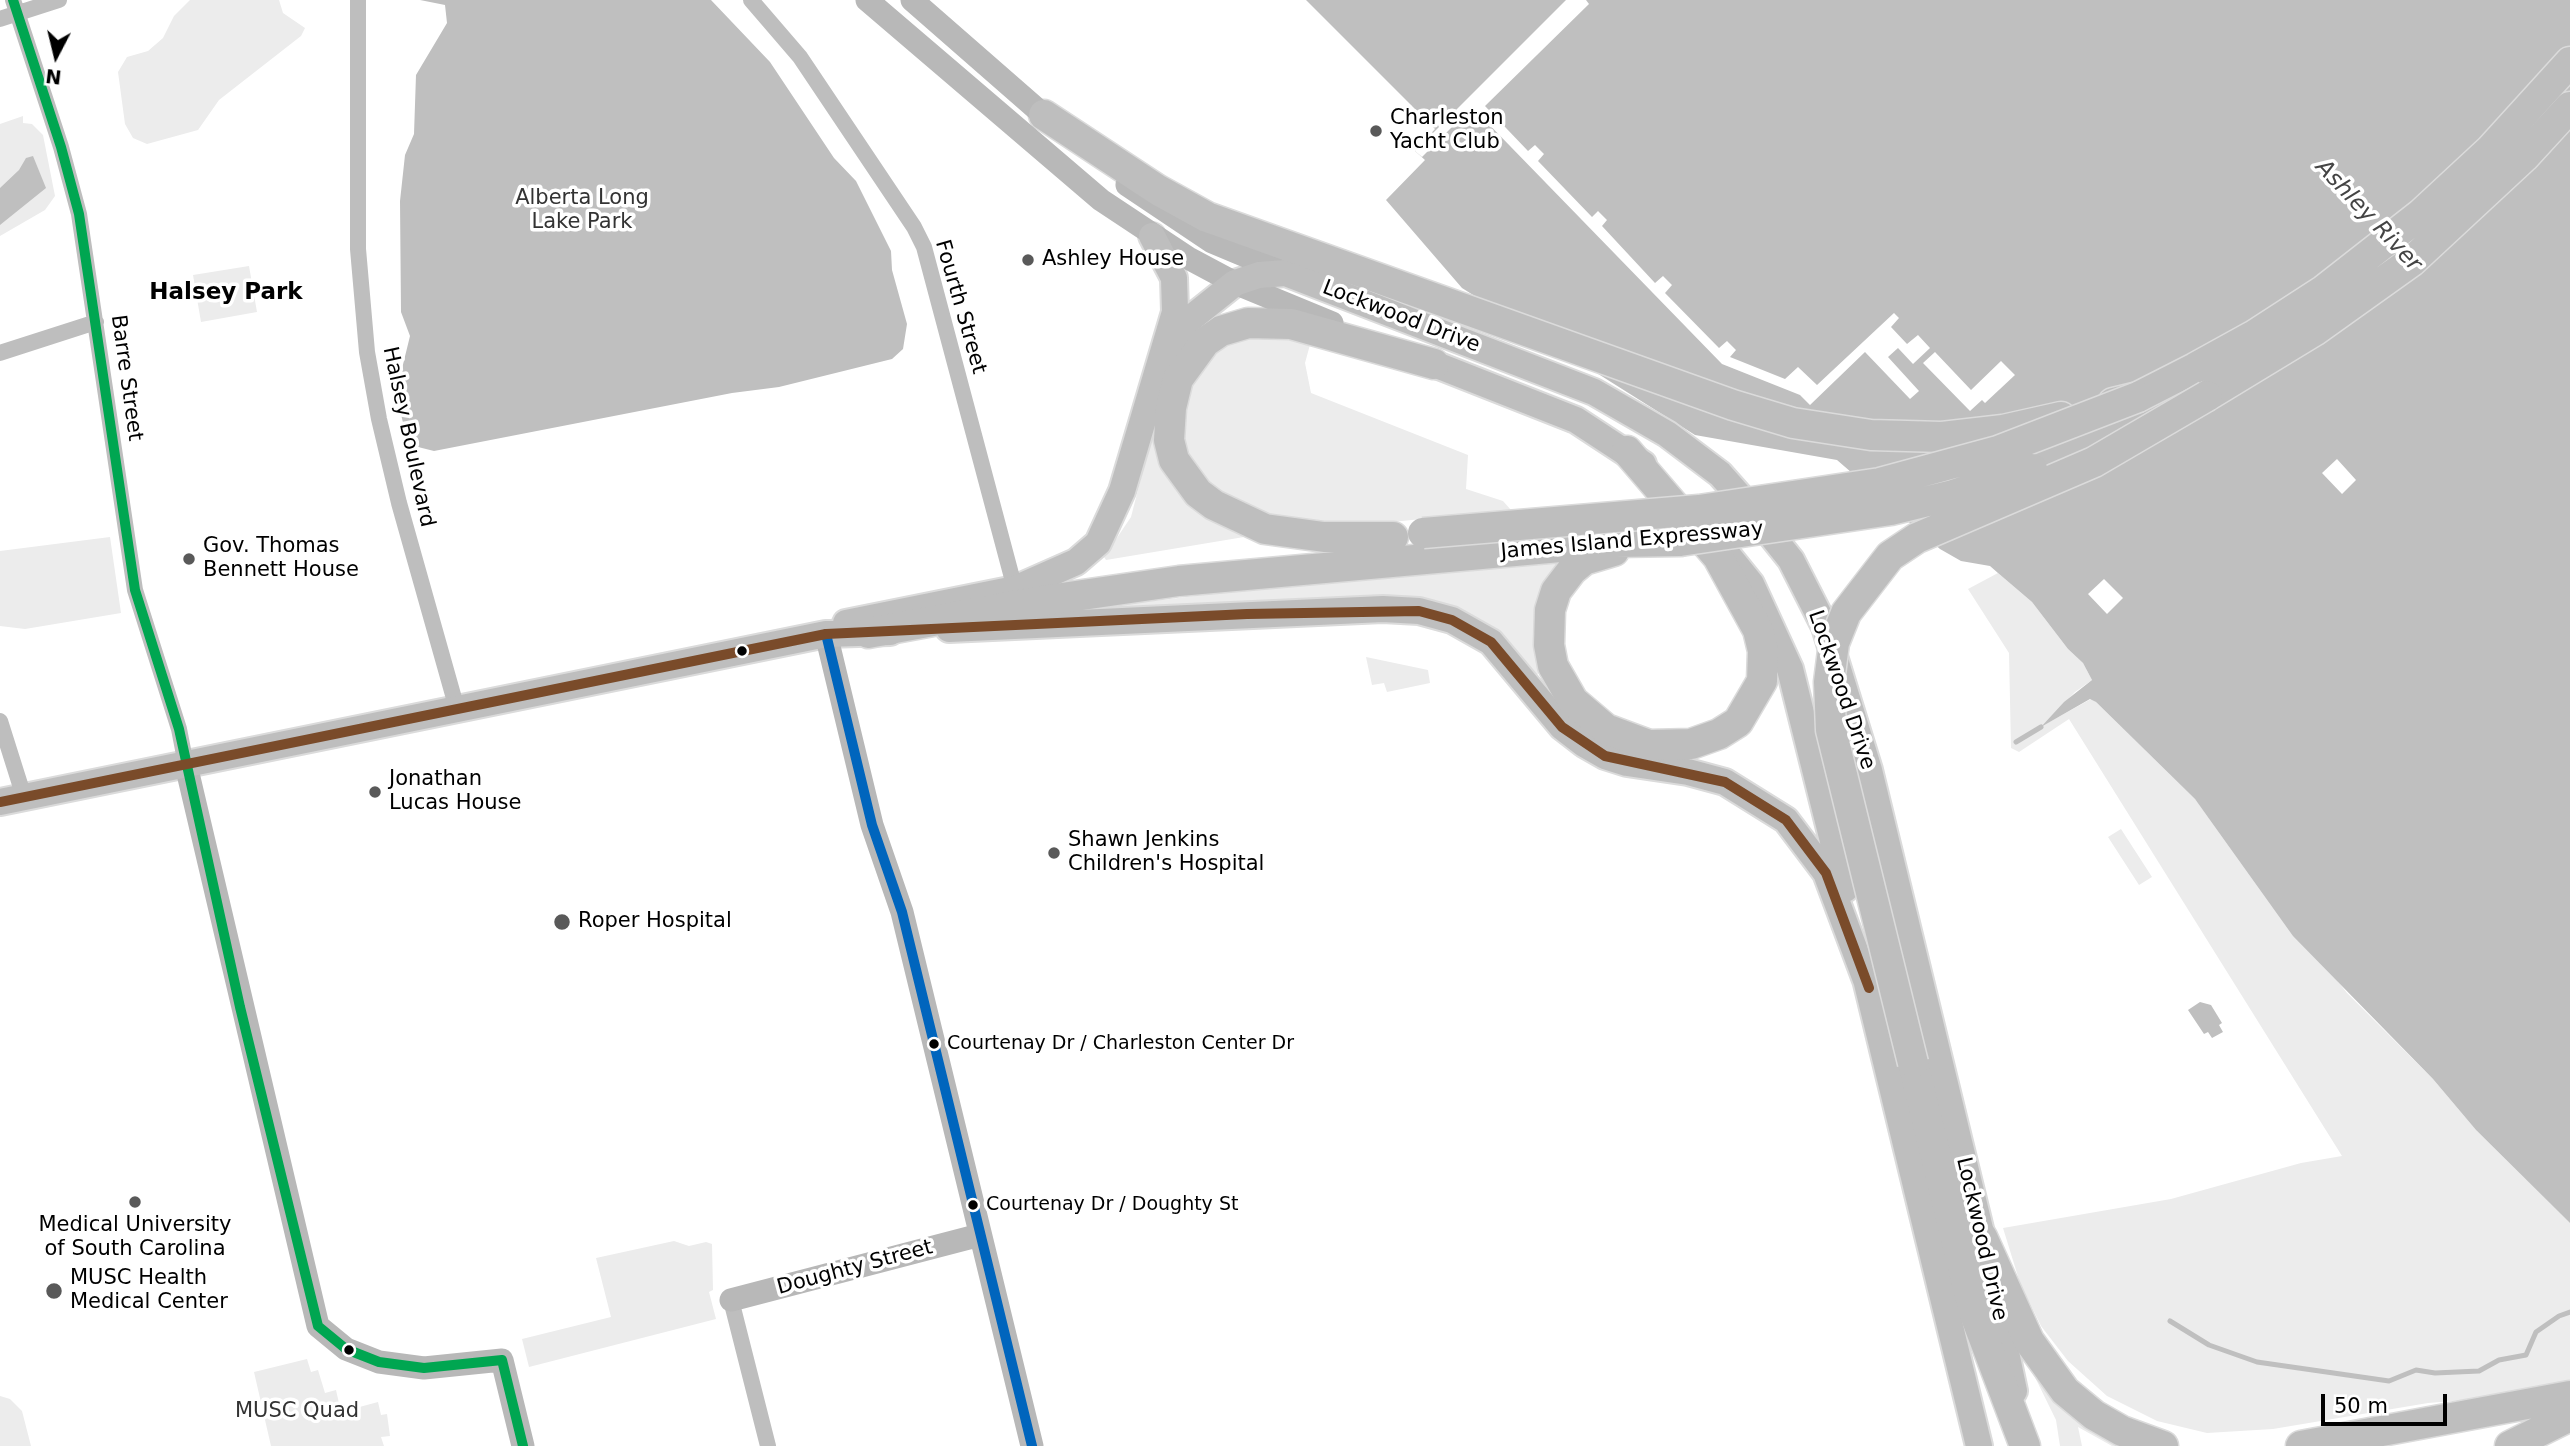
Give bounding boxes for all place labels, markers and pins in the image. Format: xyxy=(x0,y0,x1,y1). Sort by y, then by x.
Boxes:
place label: Charleston Yacht Club xyxy=(1390,106,1504,156)
marker: Charleston Yacht Club xyxy=(1368,123,1384,139)
place label: Ashley House xyxy=(1042,247,1184,273)
marker: Ashley House xyxy=(1020,252,1036,268)
place label: Gov. Thomas Bennett House xyxy=(203,534,359,584)
marker: Gov. Thomas Bennett House xyxy=(181,551,197,567)
unlabelled marker xyxy=(735,644,749,658)
place label: Jonathan Lucas House xyxy=(389,767,521,817)
marker: Jonathan Lucas House xyxy=(367,784,383,800)
place label: Shawn Jenkins Children's Hospital xyxy=(1068,828,1264,878)
marker: Shawn Jenkins Children's Hospital xyxy=(1046,845,1062,861)
place label: Roper Hospital xyxy=(578,909,732,935)
marker: Roper Hospital xyxy=(552,912,572,932)
place label: Courtenay Dr / Charleston Center Dr xyxy=(947,1033,1294,1055)
marker: Courtenay Dr / Charleston Center Dr xyxy=(927,1037,941,1051)
marker: Medical University of South Carolina xyxy=(127,1194,143,1210)
place label: Courtenay Dr / Doughty St xyxy=(986,1194,1238,1216)
marker: Courtenay Dr / Doughty St xyxy=(966,1198,980,1212)
place label: Medical University of South Carolina xyxy=(38,1213,232,1263)
place label: MUSC Health Medical Center xyxy=(70,1266,228,1316)
marker: MUSC Health Medical Center xyxy=(44,1281,64,1301)
unlabelled marker xyxy=(342,1343,356,1357)

